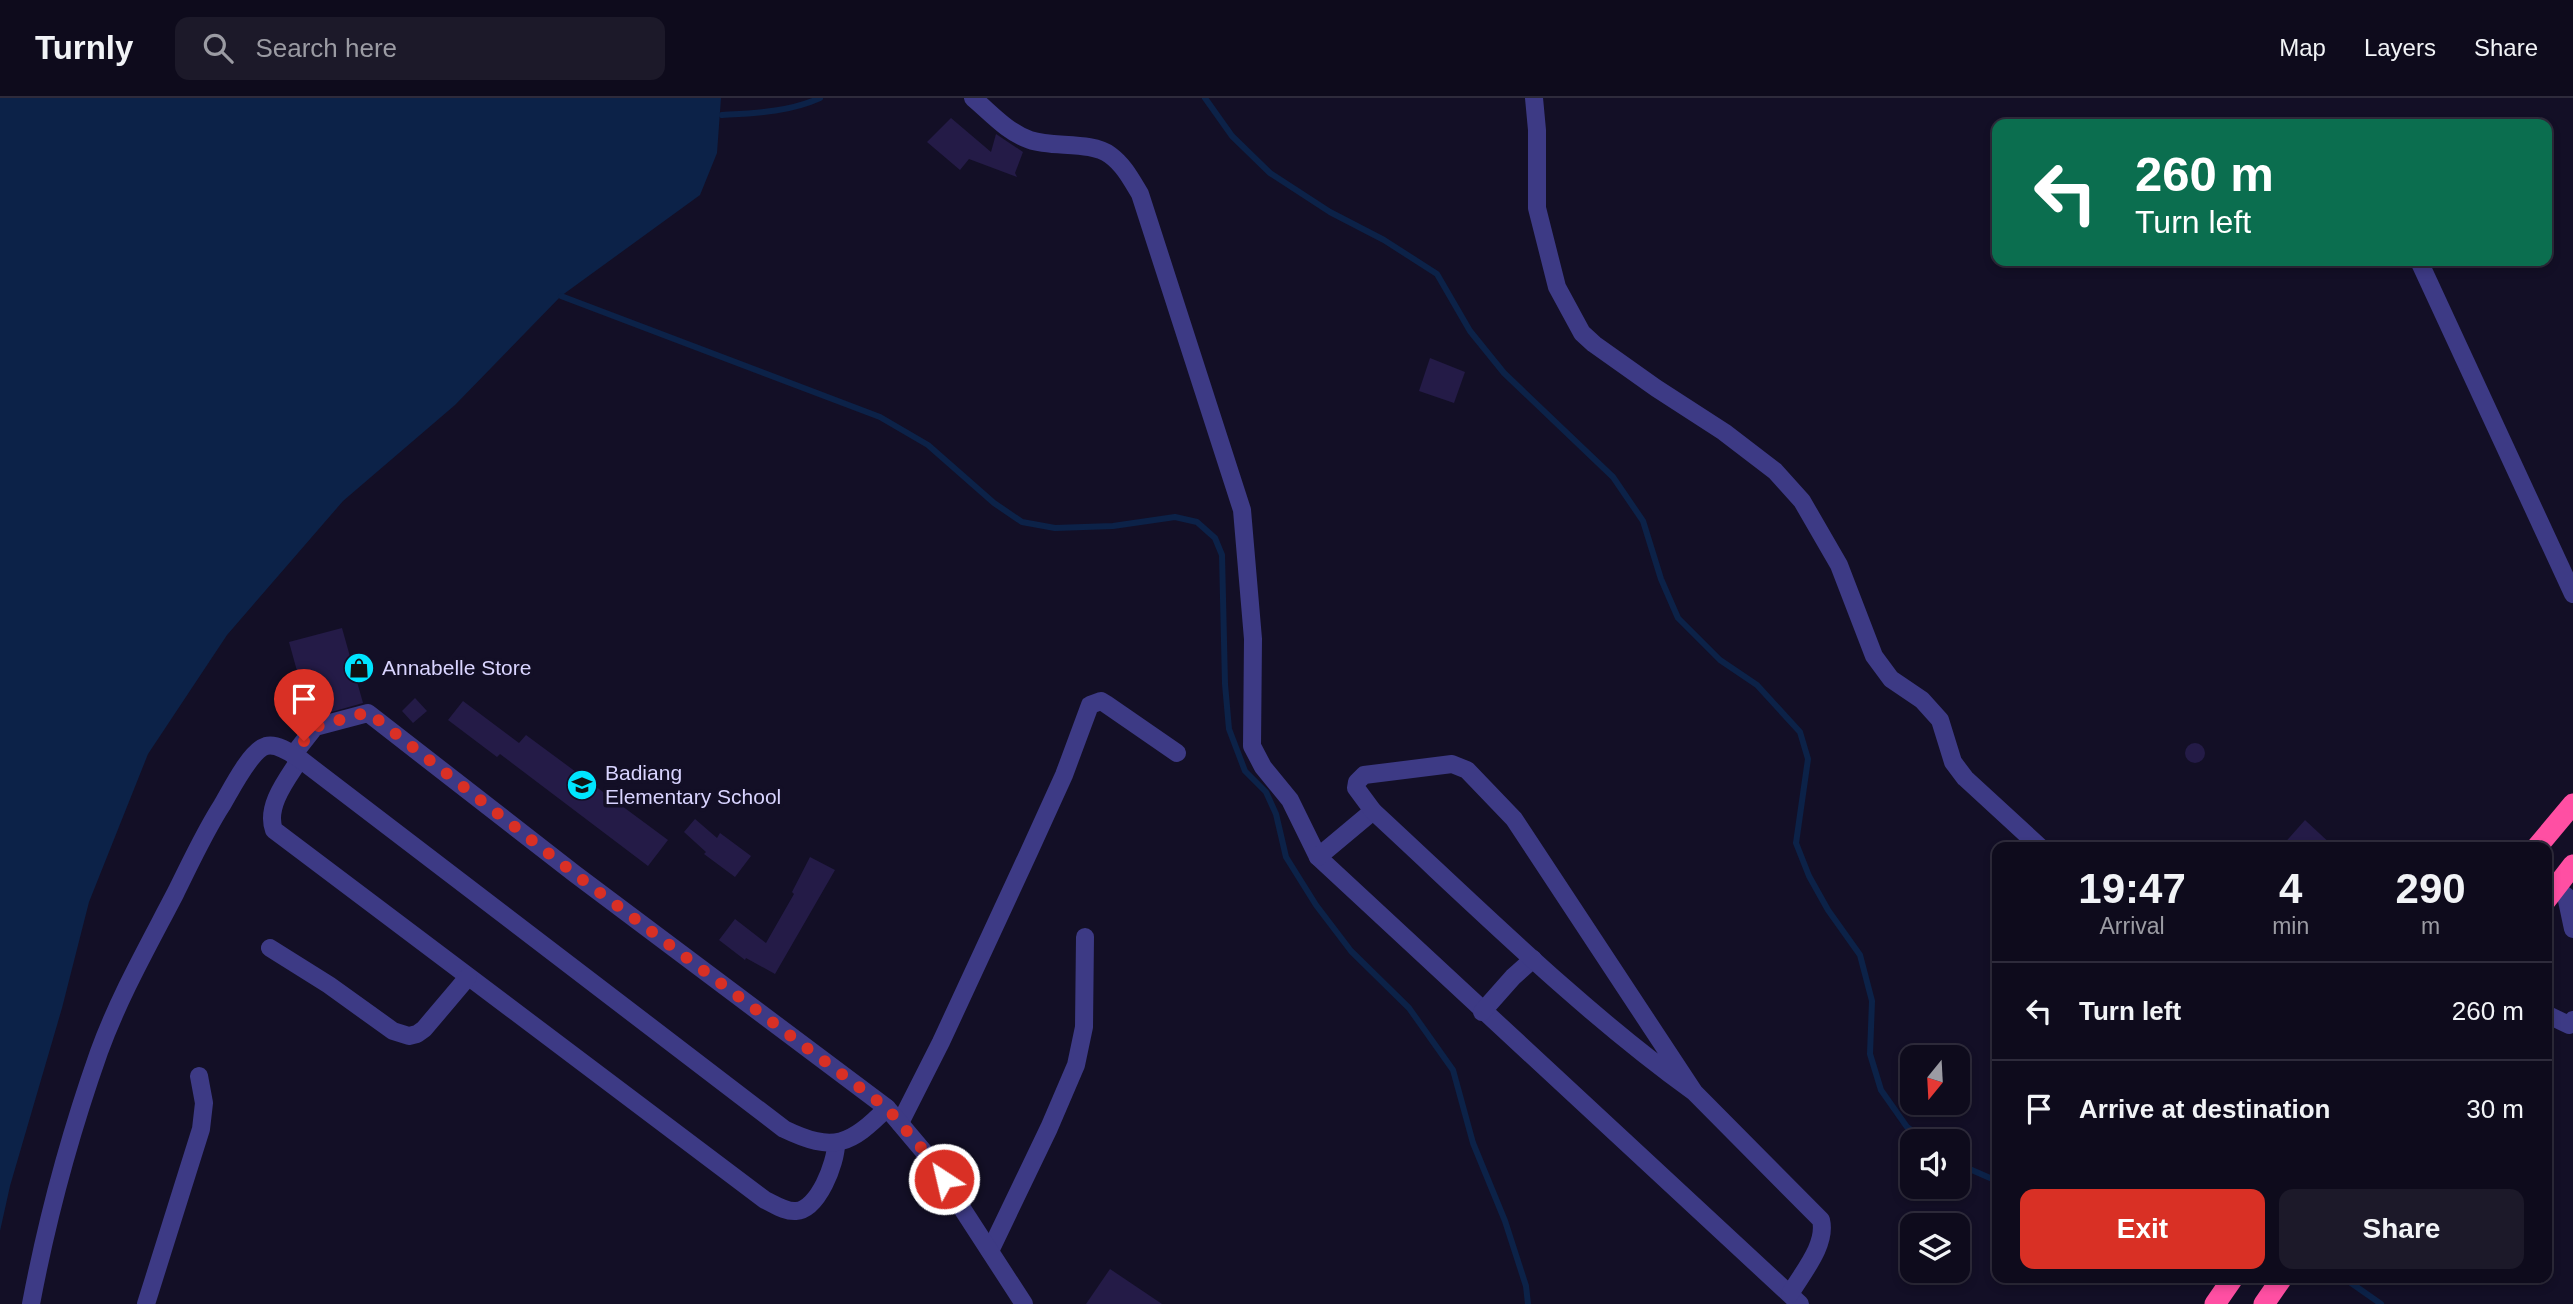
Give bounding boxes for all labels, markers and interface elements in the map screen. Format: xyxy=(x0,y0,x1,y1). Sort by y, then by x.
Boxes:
search box xyxy=(175,17,665,80)
text: Turnly xyxy=(35,29,133,66)
icon: search xyxy=(199,29,237,67)
text: Search here xyxy=(255,33,397,63)
text: Map xyxy=(2279,34,2326,61)
text: Layers xyxy=(2364,34,2436,61)
text: Share xyxy=(2474,34,2538,61)
icon: left xyxy=(2020,147,2111,238)
text: 260 m xyxy=(2135,147,2274,201)
text: Turn left xyxy=(2135,204,2251,240)
shop icon: Annabelle Store xyxy=(342,651,376,685)
place label: Annabelle Store xyxy=(382,656,531,679)
pin xyxy=(274,669,334,741)
icon: arrive xyxy=(285,680,323,718)
place label: Badiang Elementary School xyxy=(605,761,781,808)
school or university icon: Badiang Elementary School xyxy=(565,768,599,802)
text: 19:47 xyxy=(2078,865,2186,912)
text: 4 xyxy=(2279,865,2302,912)
text: 290 xyxy=(2396,865,2466,912)
text: Arrival xyxy=(2099,913,2165,939)
text: min xyxy=(2272,913,2309,939)
text: m xyxy=(2421,913,2440,939)
icon: left xyxy=(2020,992,2058,1030)
text: Turn left xyxy=(2079,996,2181,1026)
text: 260 m xyxy=(2452,996,2524,1026)
north arrow xyxy=(1900,1045,1970,1115)
map controls xyxy=(1900,1045,1970,1283)
icon: arrive xyxy=(2020,1090,2058,1128)
text: Arrive at destination xyxy=(2079,1094,2330,1124)
text: 30 m xyxy=(2466,1094,2524,1124)
button: sound xyxy=(1900,1129,1970,1199)
position arrow xyxy=(907,1142,981,1216)
button: Exit xyxy=(2020,1189,2265,1269)
button: Share xyxy=(2279,1189,2524,1269)
button: layers xyxy=(1900,1213,1970,1283)

